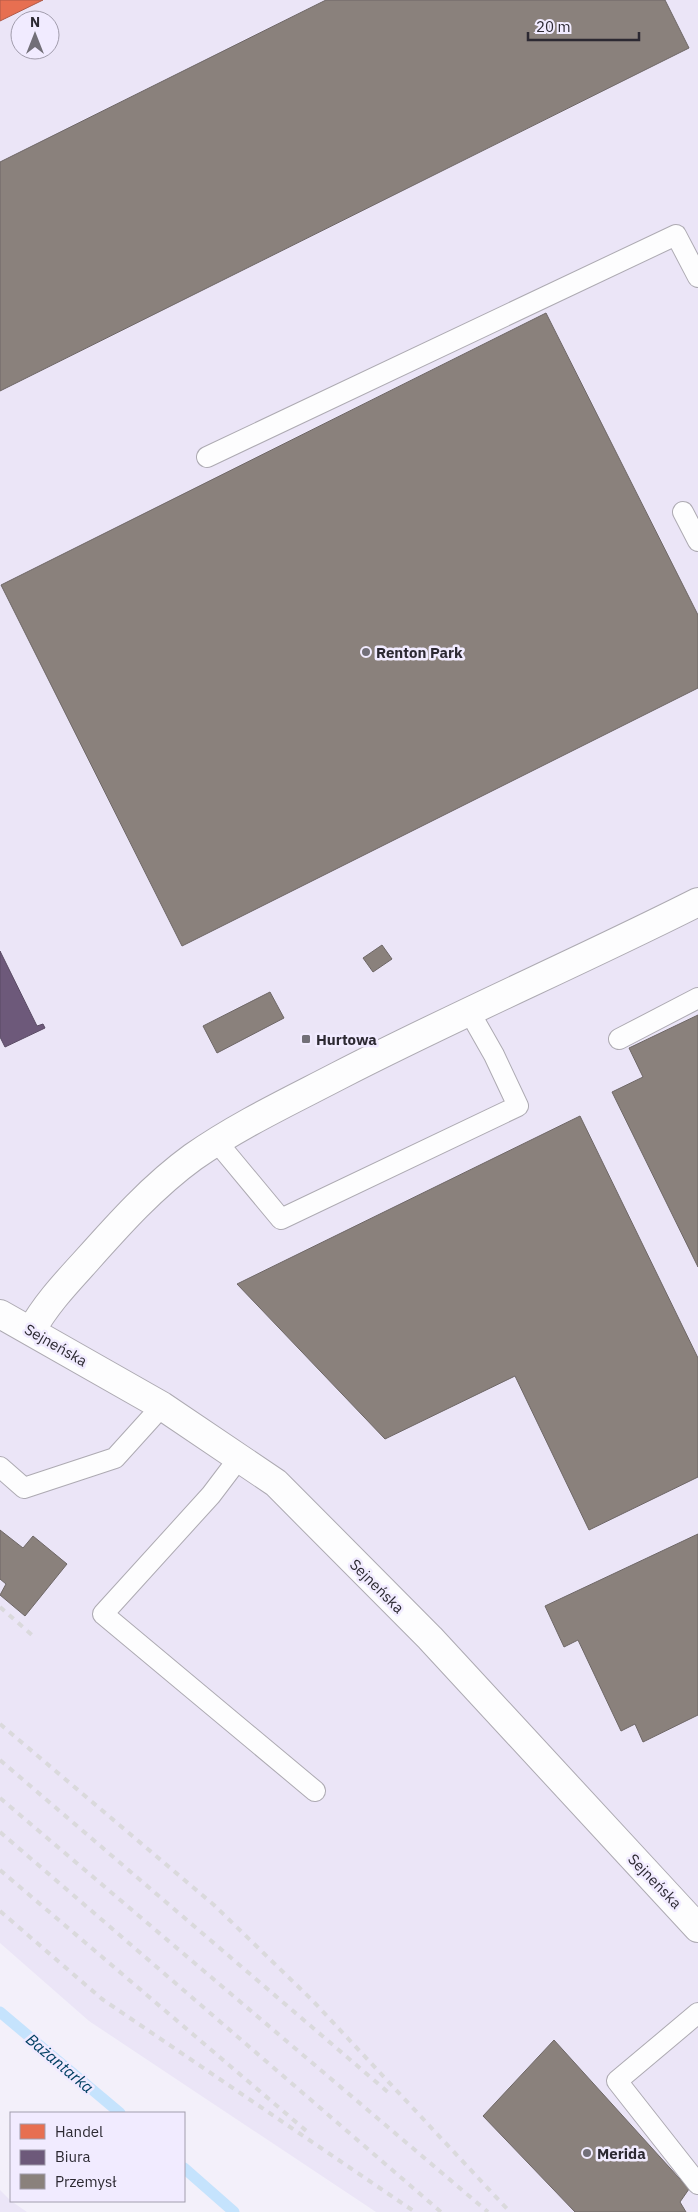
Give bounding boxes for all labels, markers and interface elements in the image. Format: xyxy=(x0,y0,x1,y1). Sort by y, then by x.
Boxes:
north arrow xyxy=(10,10,60,60)
scale bar xyxy=(528,10,639,42)
text: N xyxy=(30,13,40,31)
text: 20 m xyxy=(536,17,571,36)
place label: Renton Park xyxy=(376,643,463,662)
marker: Renton Park xyxy=(360,646,372,658)
place label: Hurtowa xyxy=(316,1030,377,1049)
marker: Hurtowa xyxy=(300,1033,312,1045)
street label: Sejneńska xyxy=(21,1319,91,1371)
street label: Sejneńska xyxy=(346,1555,408,1617)
street label: Sejneńska xyxy=(624,1850,686,1912)
water label: Bażantarka xyxy=(22,2029,98,2097)
legend xyxy=(10,2112,185,2202)
text: Handel xyxy=(55,2122,103,2141)
place label: Merida xyxy=(597,2144,646,2163)
text: Biura xyxy=(55,2147,91,2166)
marker: Merida xyxy=(581,2147,593,2159)
text: Przemysł xyxy=(55,2172,117,2191)

